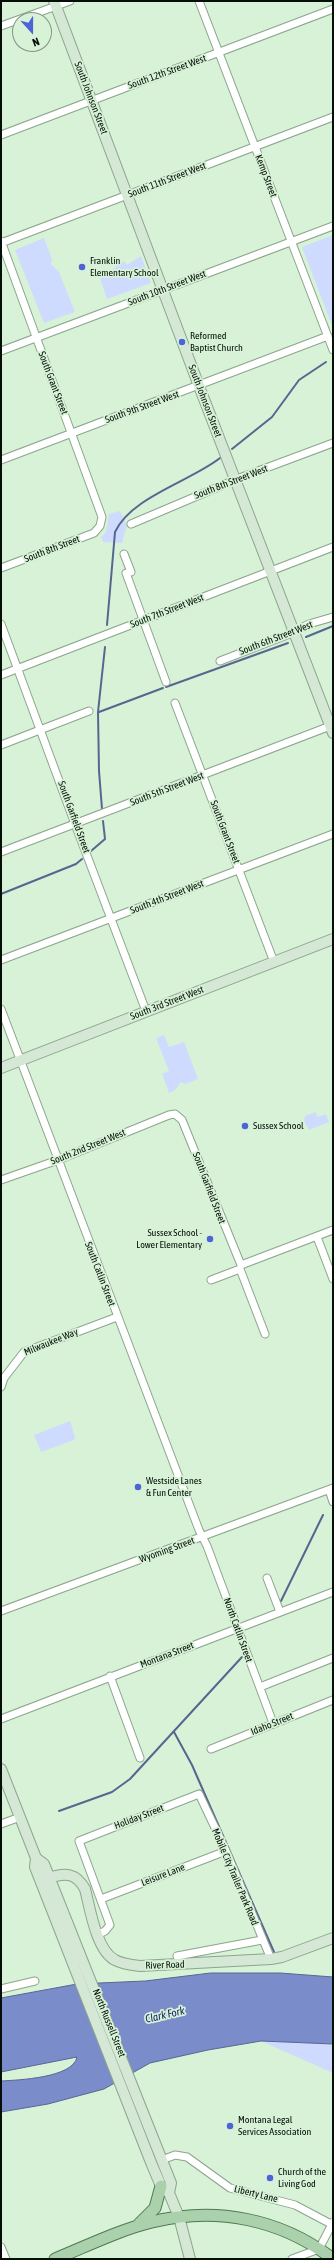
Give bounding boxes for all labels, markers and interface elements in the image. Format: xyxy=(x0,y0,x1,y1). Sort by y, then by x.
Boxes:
north arrow xyxy=(12,12,52,52)
text: N xyxy=(31,36,41,49)
street label: South 12th Street West xyxy=(126,52,208,92)
street label: South Johnson Street xyxy=(72,60,110,136)
street label: Kemp Street xyxy=(252,153,280,199)
street label: South 11th Street West xyxy=(126,160,208,200)
place label: Franklin Elementary School xyxy=(90,255,159,278)
marker: Franklin Elementary School xyxy=(77,262,87,272)
street label: South 10th Street West xyxy=(126,268,208,308)
place label: Reformed Baptist Church xyxy=(190,330,243,354)
marker: Reformed Baptist Church xyxy=(177,337,187,347)
street label: South Grant Street xyxy=(35,350,71,416)
street label: South Johnson Street xyxy=(186,363,224,439)
street label: South 9th Street West xyxy=(103,388,181,426)
street label: South 8th Street West xyxy=(193,462,269,502)
street label: South 8th Street xyxy=(23,533,81,565)
street label: South 7th Street West xyxy=(129,591,205,631)
street label: South 6th Street West xyxy=(238,618,314,658)
street label: South 5th Street West xyxy=(129,769,205,809)
street label: South Garfield Street xyxy=(55,779,93,855)
street label: South Grant Street xyxy=(207,799,243,865)
street label: South 4th Street West xyxy=(129,877,205,917)
street label: South 3rd Street West xyxy=(129,983,205,1023)
place label: Sussex School xyxy=(253,1120,304,1132)
marker: Sussex School xyxy=(240,1121,250,1131)
street label: South 2nd Street West xyxy=(49,1127,127,1167)
street label: South Garfield Street xyxy=(190,1150,228,1226)
place label: Sussex School - Lower Elementary xyxy=(136,1227,202,1250)
marker: Sussex School - Lower Elementary xyxy=(205,1234,215,1244)
street label: South Catlin Street xyxy=(82,1240,118,1308)
street label: Milwaukee Way xyxy=(22,1326,80,1358)
place label: Westside Lanes & Fun Center xyxy=(146,1475,202,1498)
marker: Westside Lanes & Fun Center xyxy=(133,1482,143,1492)
street label: Wyoming Street xyxy=(138,1534,196,1566)
street label: North Catlin Street xyxy=(221,1596,255,1664)
street label: Montana Street xyxy=(138,1639,196,1671)
street label: Idaho Street xyxy=(249,1710,295,1738)
street label: Holiday Street xyxy=(112,1802,166,1832)
street label: Mobile City Trailer Park Road xyxy=(209,1827,261,1927)
street label: Leisure Lane xyxy=(139,1861,187,1889)
street label: River Road xyxy=(145,1958,185,1972)
street label: North Russell Street xyxy=(90,1987,128,2059)
water label: Clark Fork xyxy=(144,2004,186,2026)
place label: Montana Legal Services Association xyxy=(238,2114,311,2138)
marker: Montana Legal Services Association xyxy=(225,2121,235,2131)
place label: Church of the Living God xyxy=(278,2166,326,2190)
marker: Church of the Living God xyxy=(265,2173,275,2183)
street label: Liberty Lane xyxy=(233,2183,279,2205)

